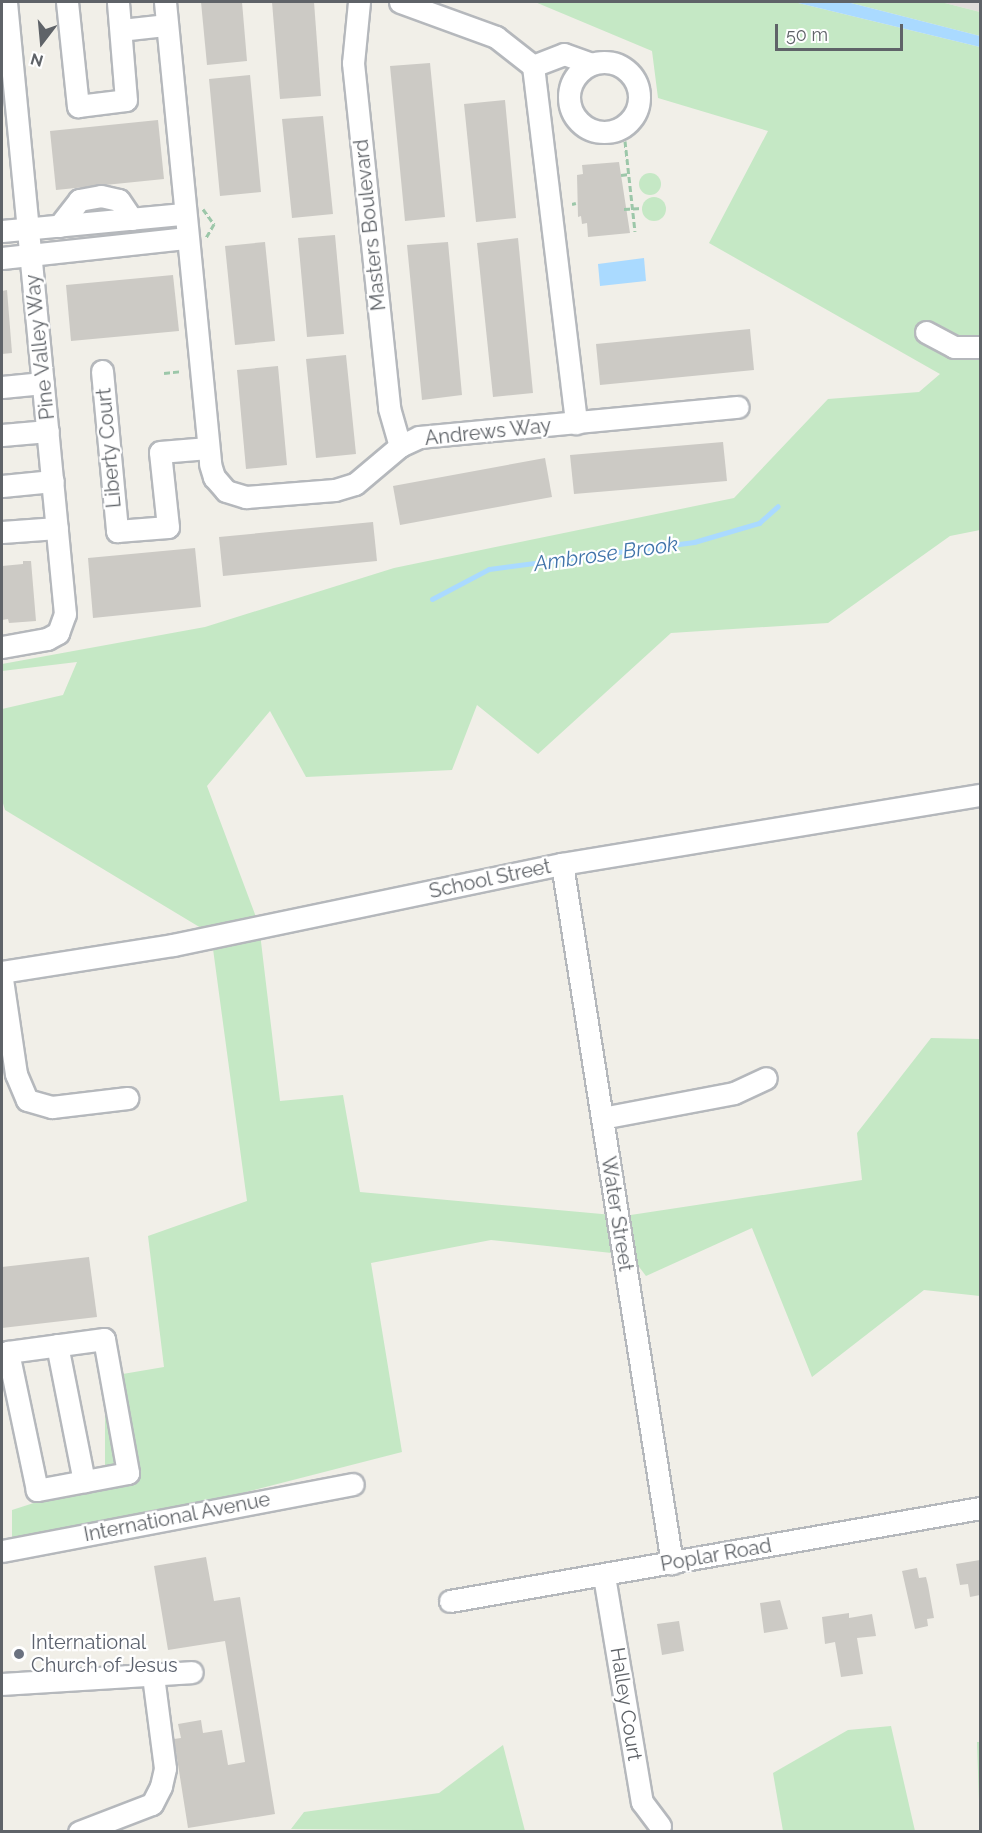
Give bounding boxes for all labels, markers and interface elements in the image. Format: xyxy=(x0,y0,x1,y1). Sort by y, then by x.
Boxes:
north arrow xyxy=(12,12,72,72)
scale bar xyxy=(778,12,906,50)
text: 50 m xyxy=(786,24,828,45)
text: N xyxy=(28,49,45,71)
street label: Masters Boulevard xyxy=(349,138,391,312)
street label: Pine Valley Way xyxy=(20,272,60,422)
street label: Liberty Court xyxy=(92,387,126,509)
street label: Andrews Way xyxy=(423,413,553,451)
water label: Ambrose Brook xyxy=(532,531,680,577)
street label: School Street xyxy=(427,854,553,904)
street label: Water Street xyxy=(596,1155,638,1273)
street label: International Avenue xyxy=(81,1487,273,1547)
street label: Poplar Road xyxy=(658,1533,774,1577)
place label: International Church of Jesus xyxy=(31,1630,179,1677)
street label: Halley Court xyxy=(605,1645,647,1763)
marker: International Church of Jesus xyxy=(12,1647,26,1661)

